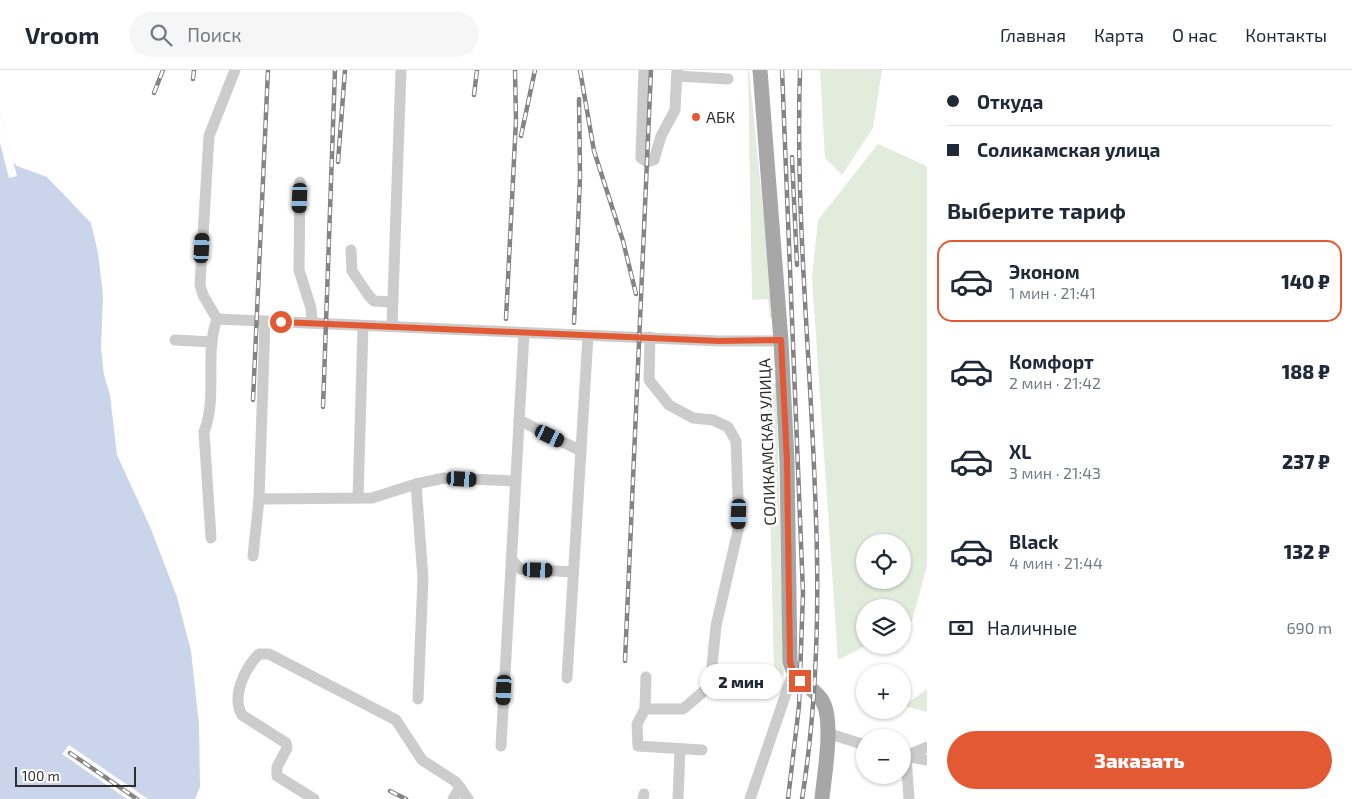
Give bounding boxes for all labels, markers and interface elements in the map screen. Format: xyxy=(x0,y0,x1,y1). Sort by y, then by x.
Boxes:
search box xyxy=(129,12,479,57)
text: Vroom xyxy=(25,20,99,49)
icon: search xyxy=(147,21,175,49)
text: Поиск xyxy=(187,23,242,46)
text: Главная xyxy=(1000,24,1066,46)
text: Карта xyxy=(1094,24,1144,46)
text: О нас xyxy=(1172,24,1217,46)
text: Контакты xyxy=(1245,24,1327,46)
text: Откуда xyxy=(977,90,1043,113)
place label: АБК xyxy=(706,107,736,126)
marker: АБК xyxy=(690,111,702,123)
text: Соликамская улица xyxy=(977,138,1160,161)
car xyxy=(291,183,308,213)
text: Выберите тариф xyxy=(947,197,1126,223)
car xyxy=(193,233,210,263)
icon: car xyxy=(949,259,994,304)
text: Эконом xyxy=(1009,260,1080,283)
text: 140 ₽ xyxy=(1281,270,1330,293)
text: 1 мин · 21:41 xyxy=(1009,283,1096,302)
route start xyxy=(270,311,292,333)
icon: car xyxy=(949,349,994,394)
text: Комфорт xyxy=(1009,350,1094,373)
street label: СОЛИКАМСКАЯ УЛИЦА xyxy=(754,358,779,526)
text: 188 ₽ xyxy=(1282,360,1330,383)
text: 2 мин · 21:42 xyxy=(1009,373,1101,392)
car xyxy=(533,423,566,449)
icon: car xyxy=(949,439,994,484)
text: XL xyxy=(1009,440,1031,463)
text: 237 ₽ xyxy=(1282,450,1330,473)
text: 3 мин · 21:43 xyxy=(1009,463,1101,482)
car xyxy=(446,471,477,487)
car xyxy=(730,499,747,529)
icon: car xyxy=(949,529,994,574)
text: Black xyxy=(1009,530,1059,553)
map controls xyxy=(856,534,911,784)
button: locate xyxy=(856,534,911,589)
text: 132 ₽ xyxy=(1284,540,1330,563)
text: 4 мин · 21:44 xyxy=(1009,553,1103,572)
car xyxy=(522,562,553,578)
button: layers xyxy=(856,599,911,654)
icon: cash xyxy=(947,614,975,642)
text: Наличные xyxy=(987,616,1077,639)
text: 690 m xyxy=(1286,618,1332,637)
callout: 2 мин xyxy=(700,664,782,698)
button: + xyxy=(856,664,911,719)
route end xyxy=(789,670,811,692)
text: 2 мин xyxy=(718,672,764,691)
car xyxy=(495,675,512,705)
button: − xyxy=(856,729,911,784)
button: Заказать xyxy=(947,731,1332,789)
scale bar xyxy=(15,764,136,787)
text: 100 m xyxy=(22,767,60,784)

